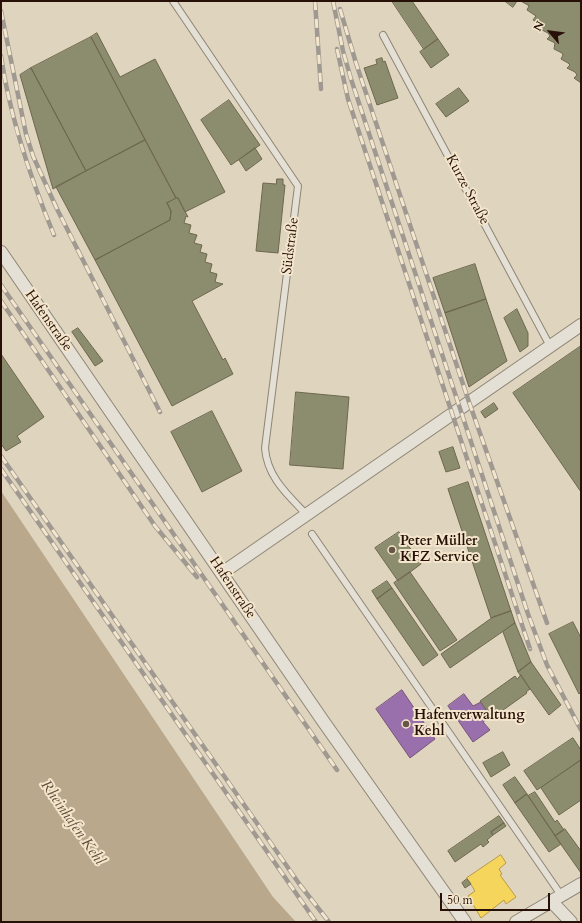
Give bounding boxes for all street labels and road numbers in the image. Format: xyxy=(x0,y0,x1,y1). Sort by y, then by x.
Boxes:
street label: Kurze Straße xyxy=(442,152,492,228)
street label: Südstraße xyxy=(279,217,303,275)
street label: Hafenstraße xyxy=(21,287,75,355)
street label: Hafenstraße xyxy=(205,554,259,622)

